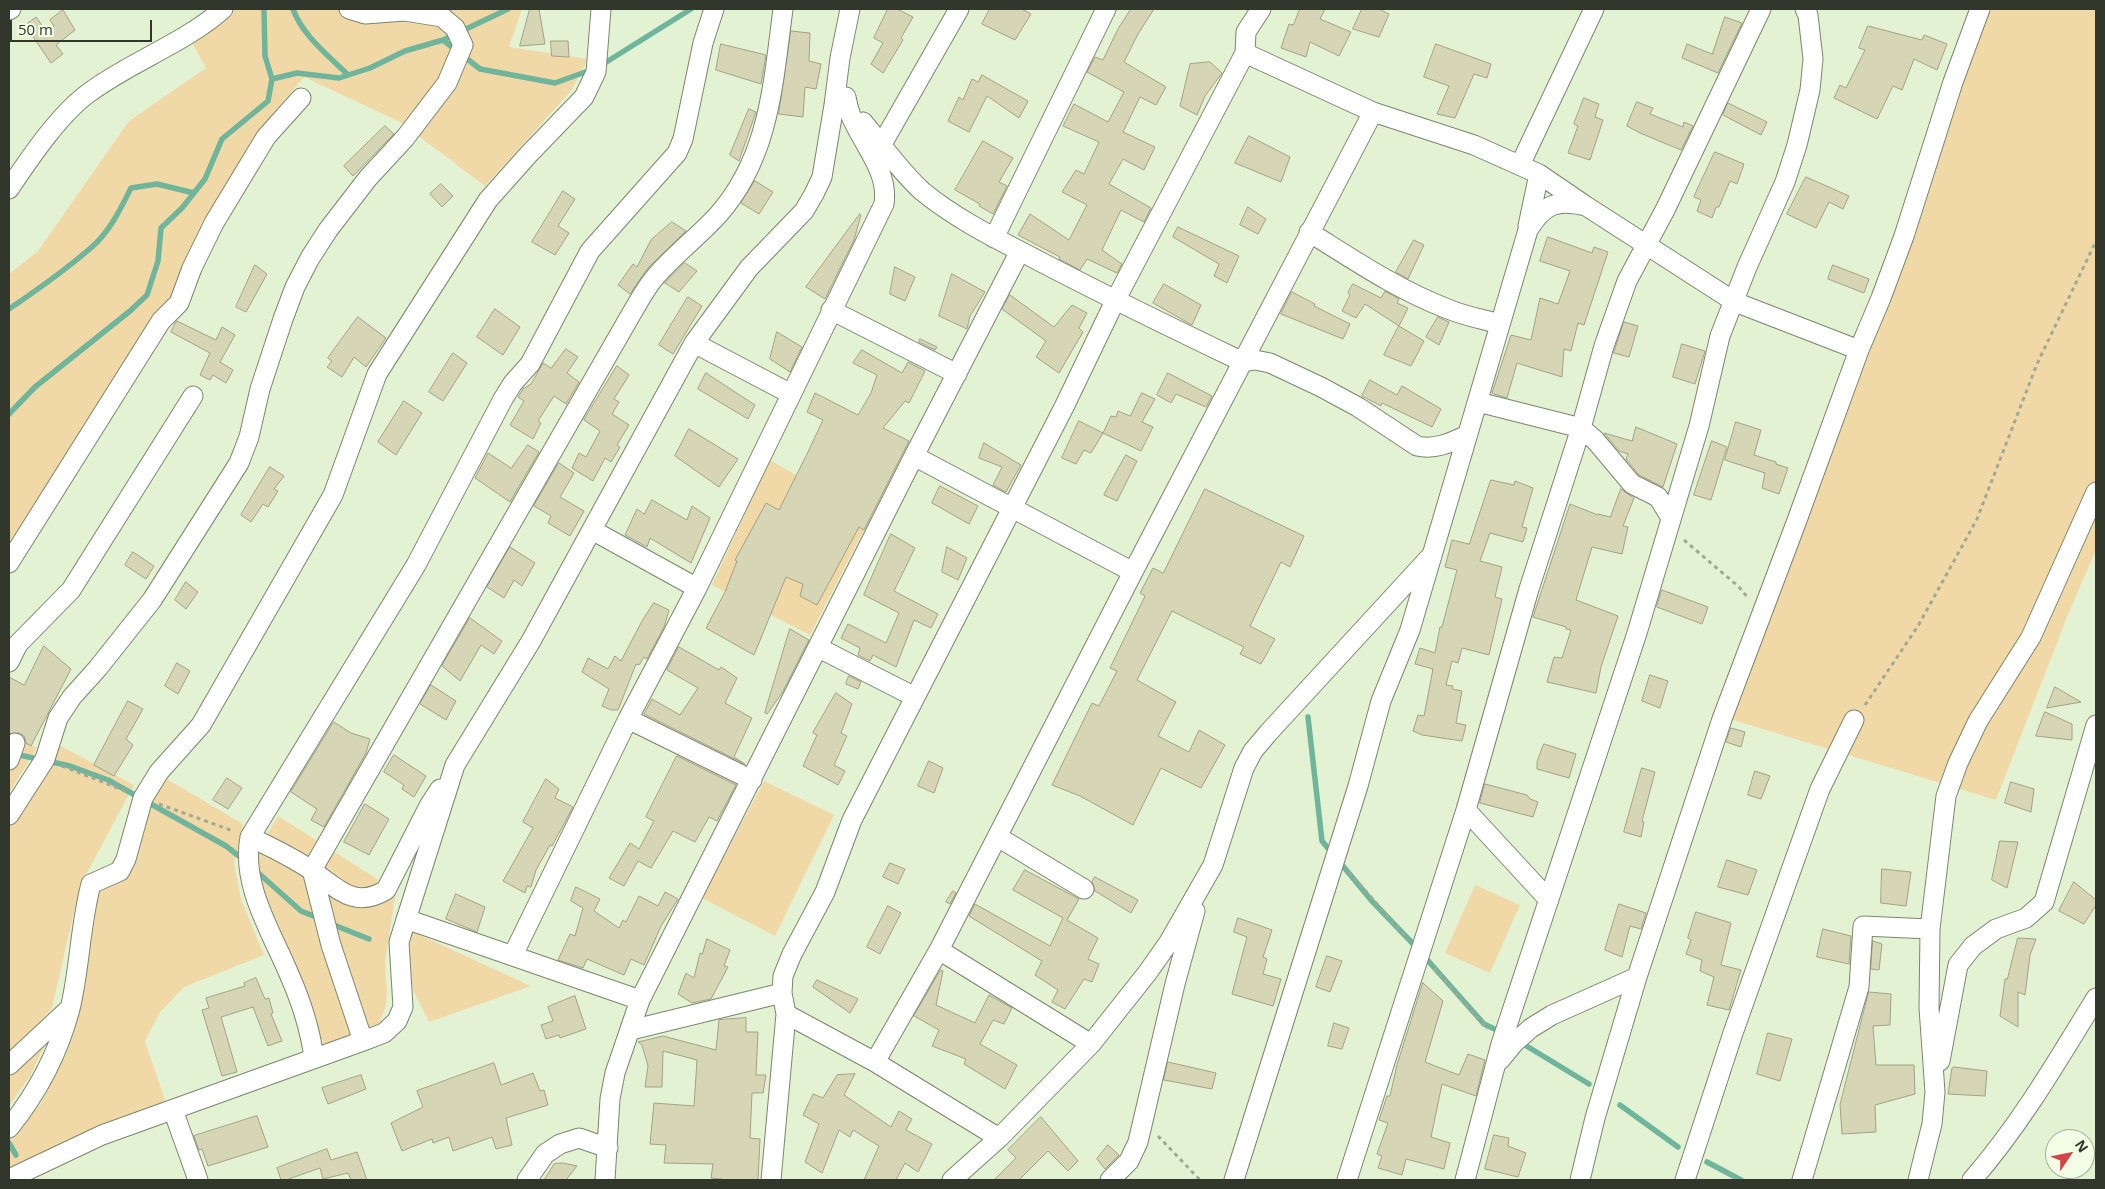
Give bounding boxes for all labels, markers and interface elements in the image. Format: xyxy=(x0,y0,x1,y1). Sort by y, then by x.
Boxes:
scale bar xyxy=(12,10,155,42)
text: 50 m xyxy=(18,19,53,39)
north arrow xyxy=(2045,1129,2095,1179)
text: N xyxy=(2071,1136,2093,1156)

